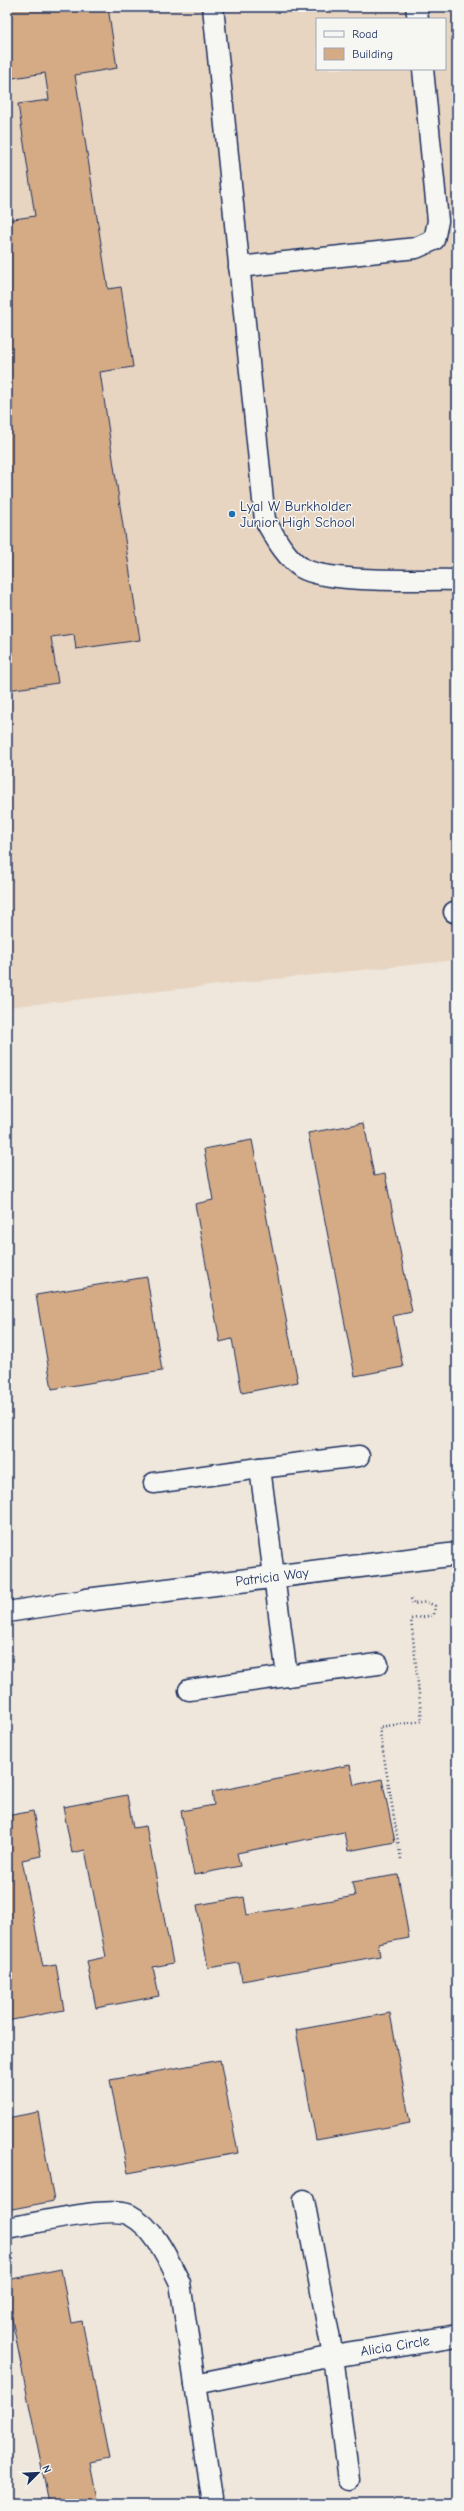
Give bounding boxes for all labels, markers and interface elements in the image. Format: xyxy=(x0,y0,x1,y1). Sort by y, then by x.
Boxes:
legend xyxy=(316,18,446,70)
text: Road xyxy=(352,27,378,41)
text: Building xyxy=(352,47,393,61)
place label: Lyal W Burkholder Junior High School xyxy=(240,498,355,531)
marker: Lyal W Burkholder Junior High School xyxy=(227,509,237,519)
street label: Patricia Way xyxy=(234,1564,310,1590)
street label: Alicia Circle xyxy=(359,2332,431,2360)
north arrow xyxy=(18,2453,58,2493)
text: N xyxy=(39,2463,54,2475)

